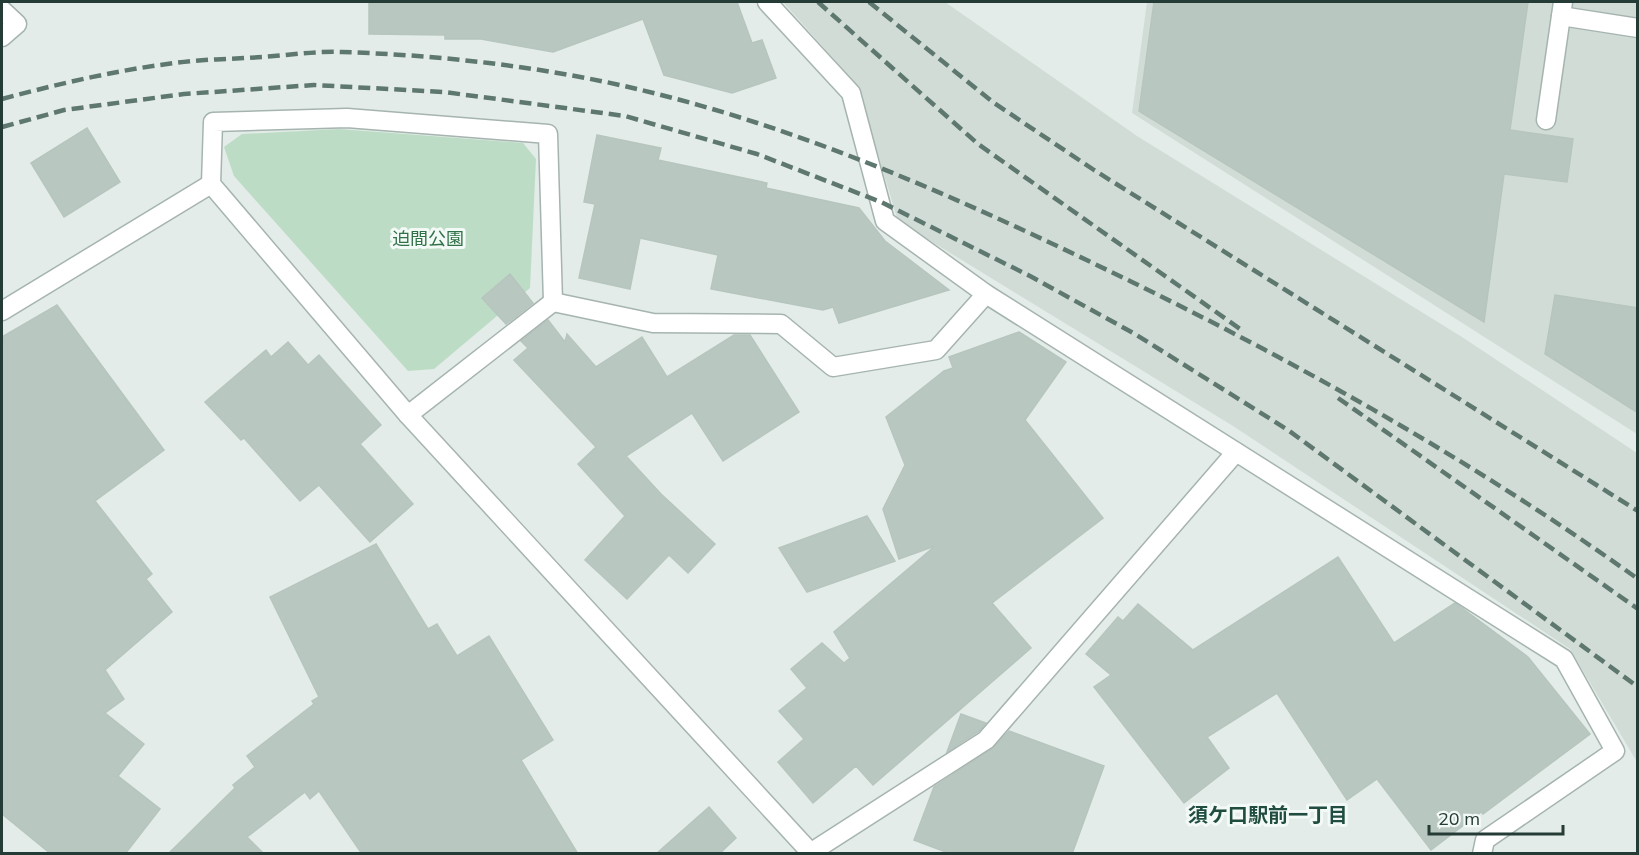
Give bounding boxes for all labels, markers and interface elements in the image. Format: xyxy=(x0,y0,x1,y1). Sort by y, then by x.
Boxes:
park label: 迫間公園 xyxy=(392,227,464,250)
scale bar xyxy=(1429,798,1562,836)
district label: 須ケ口駅前一丁目 xyxy=(1188,802,1348,827)
text: 20 m xyxy=(1438,807,1480,830)

